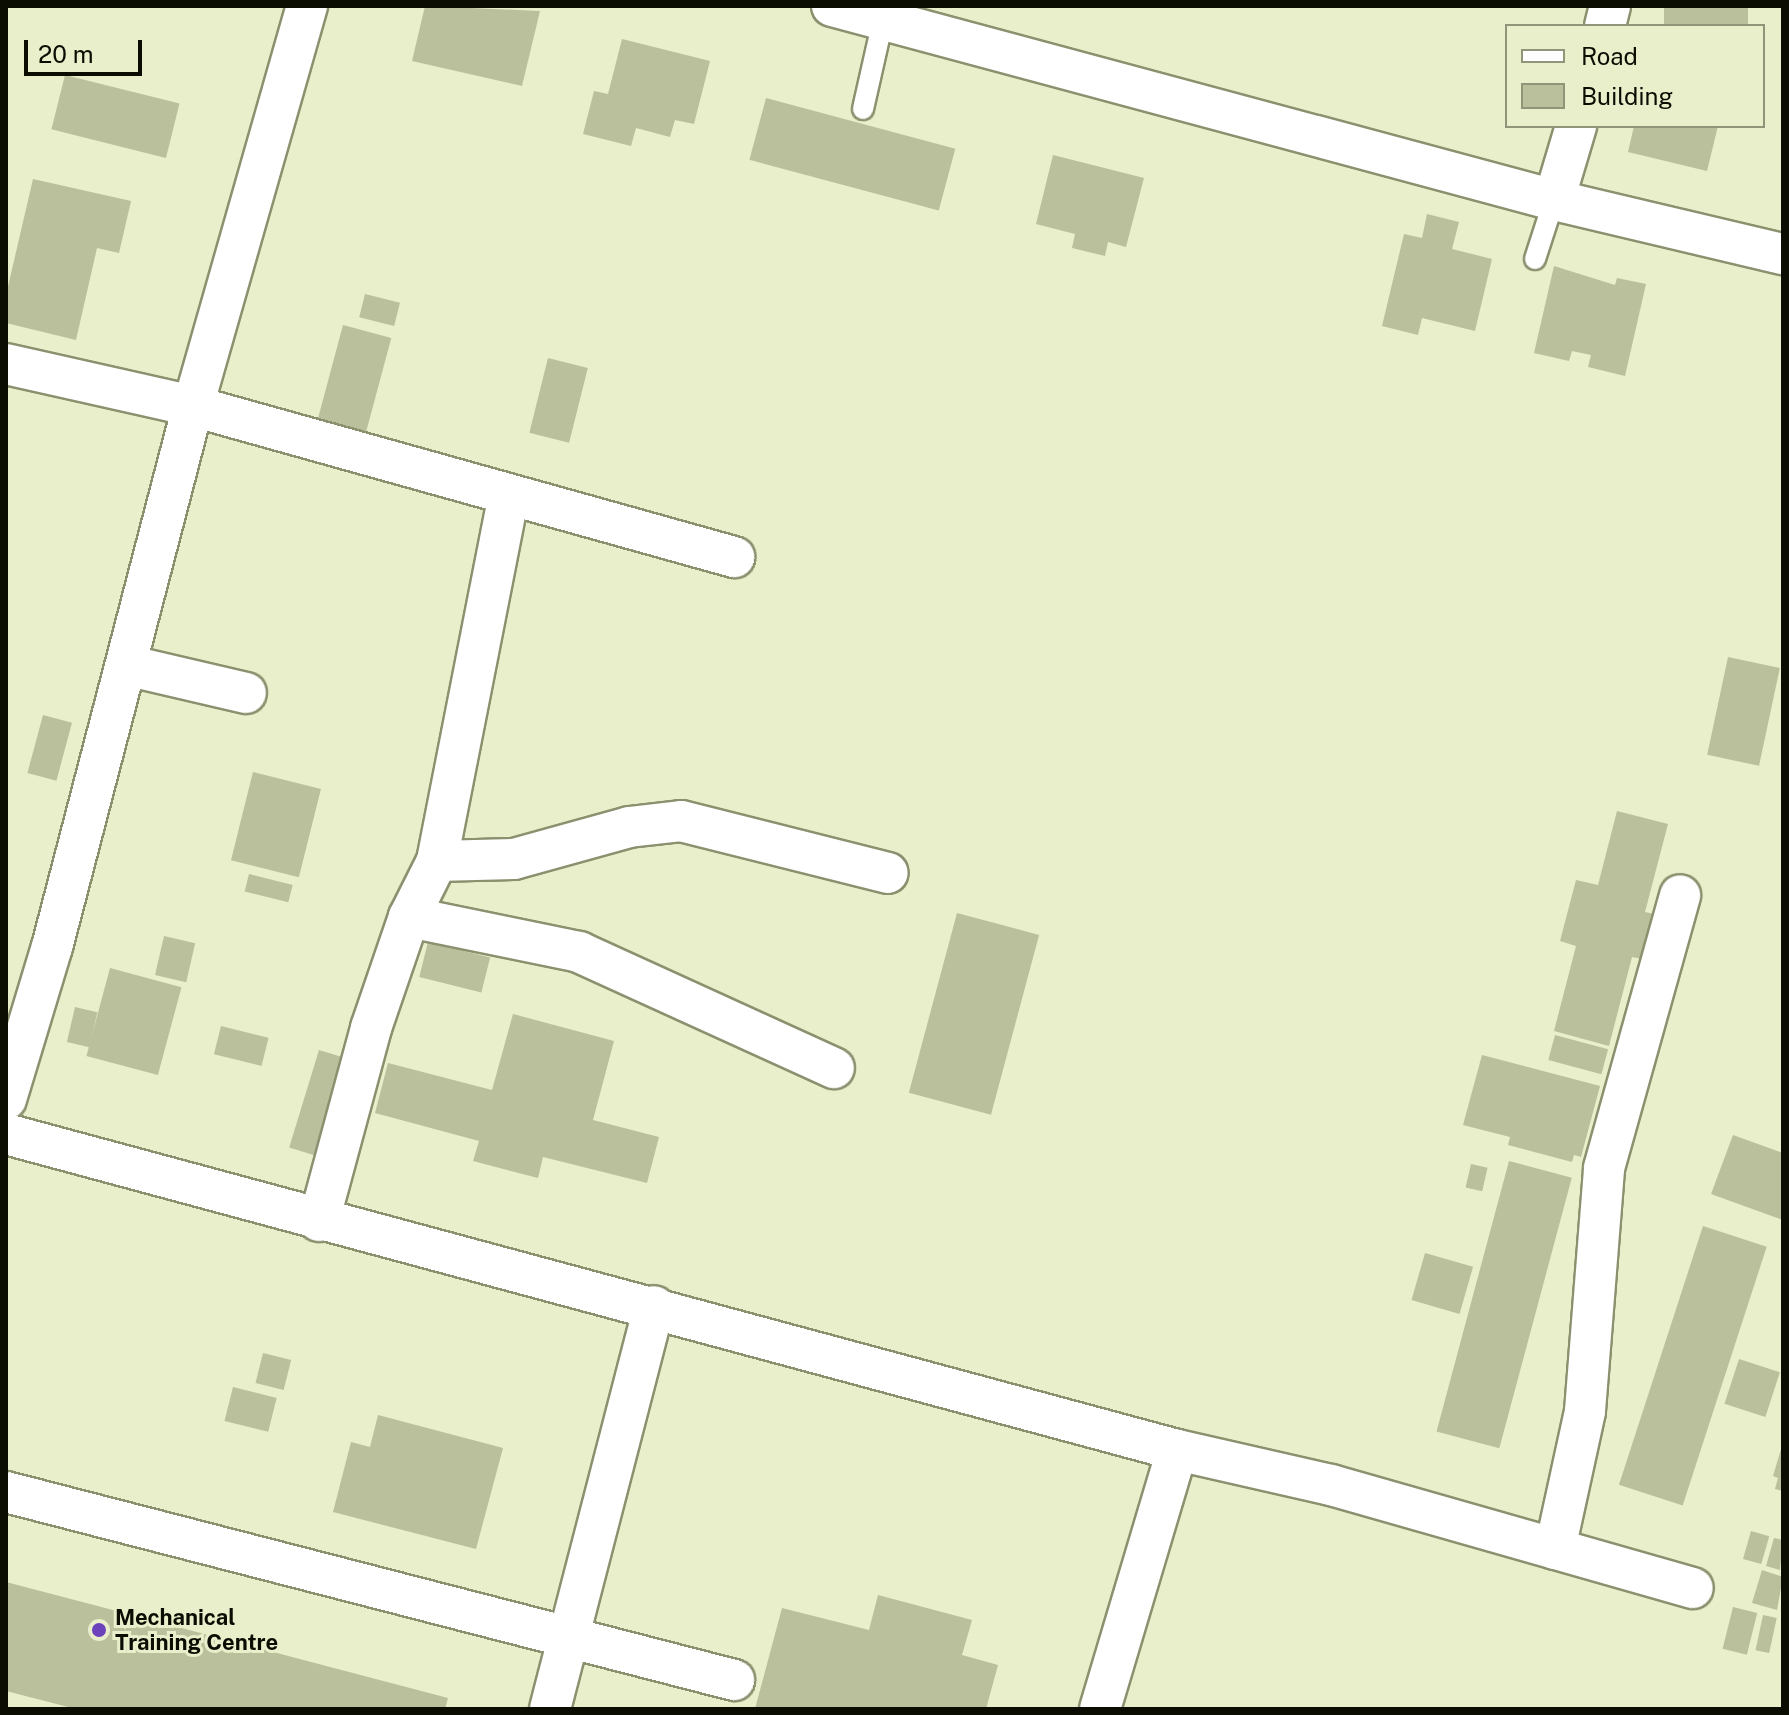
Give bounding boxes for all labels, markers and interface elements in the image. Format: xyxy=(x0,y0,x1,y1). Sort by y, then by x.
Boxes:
scale bar xyxy=(28,24,146,74)
legend xyxy=(1505,24,1765,128)
text: 20 m xyxy=(38,40,94,68)
text: Road xyxy=(1581,42,1638,70)
text: Building xyxy=(1581,82,1673,110)
place label: Mechanical Training Centre xyxy=(115,1604,278,1656)
marker: Mechanical Training Centre xyxy=(90,1621,108,1639)

